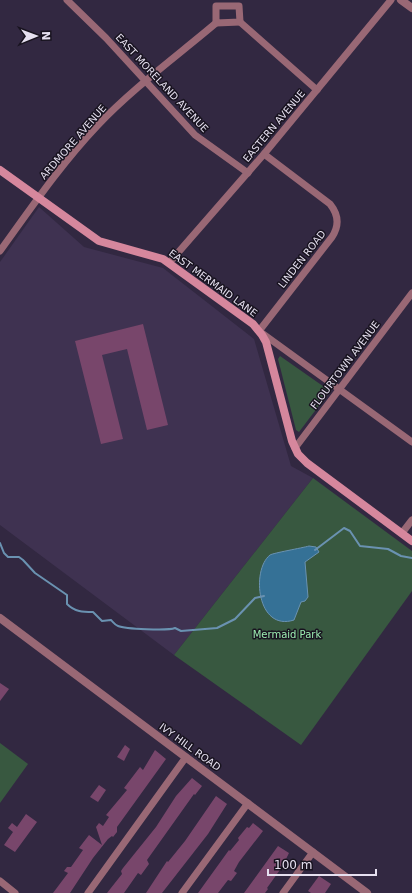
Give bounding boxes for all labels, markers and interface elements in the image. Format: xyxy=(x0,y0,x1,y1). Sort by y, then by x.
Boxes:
north arrow xyxy=(16,16,56,56)
text: N xyxy=(39,31,52,41)
street label: EAST MORELAND AVENUE xyxy=(114,32,210,134)
street label: EASTERN AVENUE xyxy=(241,88,307,164)
street label: ARDMORE AVENUE xyxy=(38,103,108,181)
street label: LINDEN ROAD xyxy=(276,228,328,290)
street label: EAST MERMAID LANE xyxy=(167,247,259,319)
street label: FLOURTOWN AVENUE xyxy=(308,319,382,411)
park label: Mermaid Park xyxy=(253,629,321,640)
street label: IVY HILL ROAD xyxy=(157,721,223,773)
scale bar xyxy=(268,851,376,877)
text: 100 m xyxy=(274,858,312,872)

